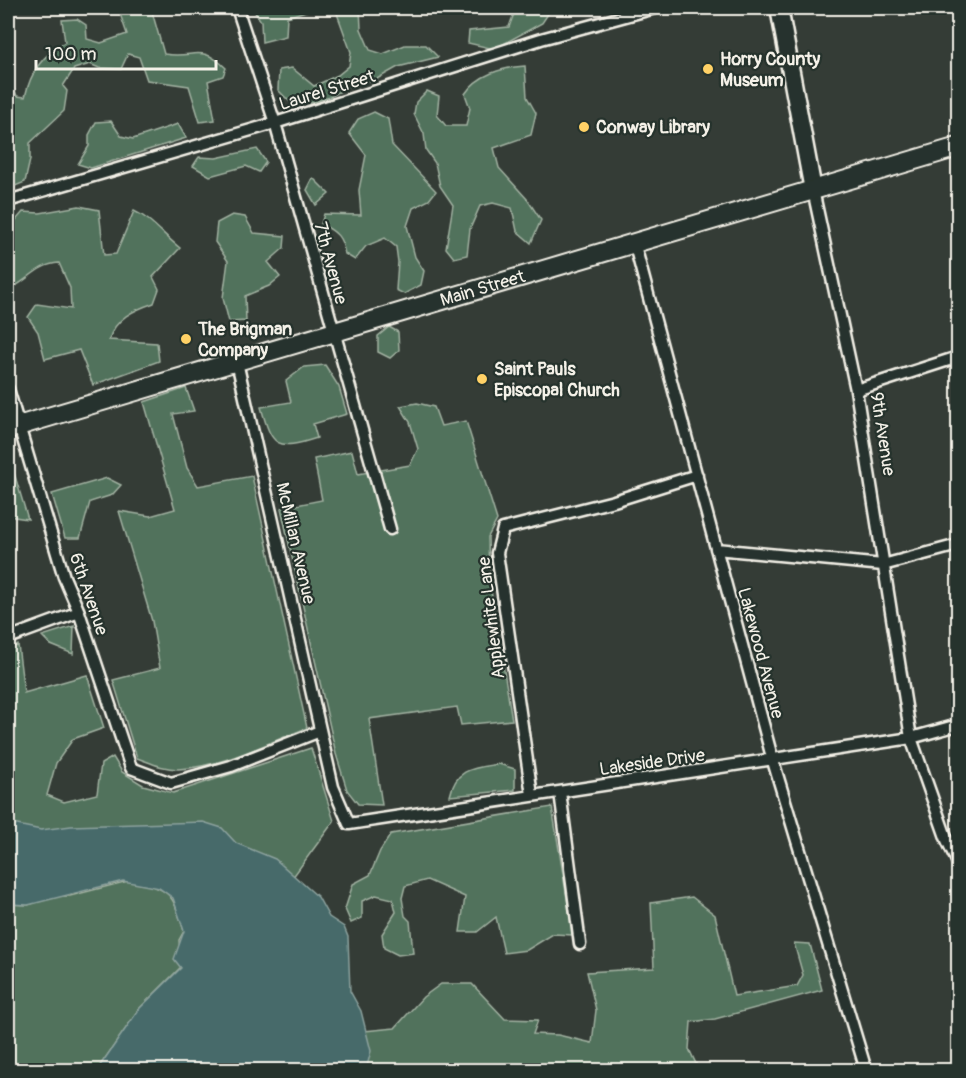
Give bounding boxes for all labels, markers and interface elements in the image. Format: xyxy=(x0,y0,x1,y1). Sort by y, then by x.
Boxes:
scale bar xyxy=(36,33,216,71)
text: 100 m xyxy=(45,43,97,66)
place label: Horry County Museum xyxy=(720,48,821,92)
marker: Horry County Museum xyxy=(701,62,715,76)
street label: Laurel Street xyxy=(276,65,379,116)
place label: Conway Library xyxy=(596,116,710,139)
marker: Conway Library xyxy=(577,120,591,134)
street label: 7th Avenue xyxy=(308,219,353,307)
street label: Main Street xyxy=(438,265,529,312)
place label: The Brigman Company xyxy=(197,318,292,362)
marker: The Brigman Company xyxy=(179,332,193,346)
place label: Saint Pauls Episcopal Church xyxy=(494,358,620,402)
marker: Saint Pauls Episcopal Church xyxy=(475,372,489,386)
street label: 9th Avenue xyxy=(865,391,900,478)
street label: McMillan Avenue xyxy=(270,480,321,606)
street label: 6th Avenue xyxy=(64,550,113,638)
street label: Applewhite Lane xyxy=(473,555,510,680)
street label: Lakewood Avenue xyxy=(732,585,789,721)
street label: Lakeside Drive xyxy=(598,744,706,781)

